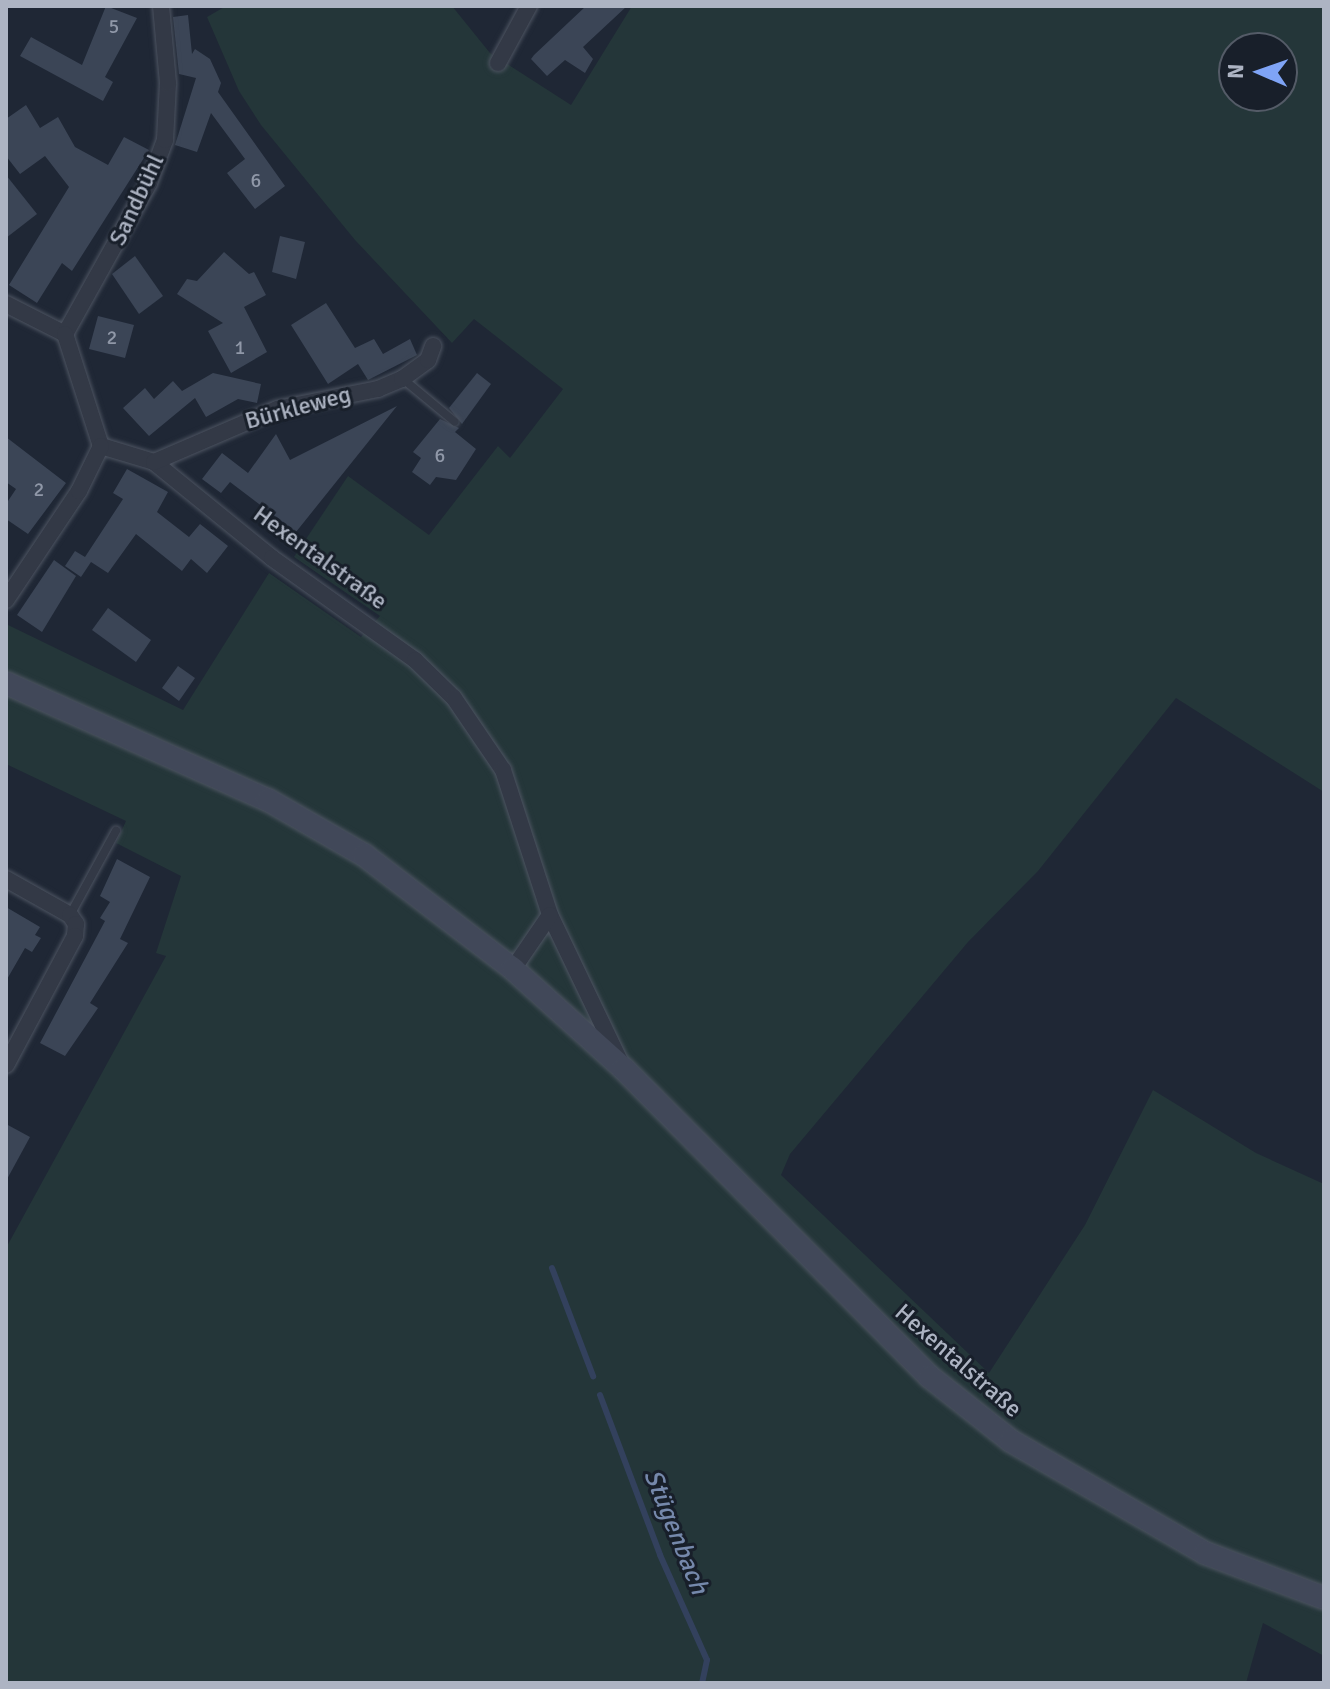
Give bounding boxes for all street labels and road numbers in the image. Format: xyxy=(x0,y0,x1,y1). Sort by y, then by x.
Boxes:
street label: Sandbühl xyxy=(103,150,171,250)
street label: Bürkleweg xyxy=(242,380,354,436)
street label: Hexentalstraße xyxy=(248,500,392,616)
street label: Hexentalstraße xyxy=(889,1298,1027,1424)

